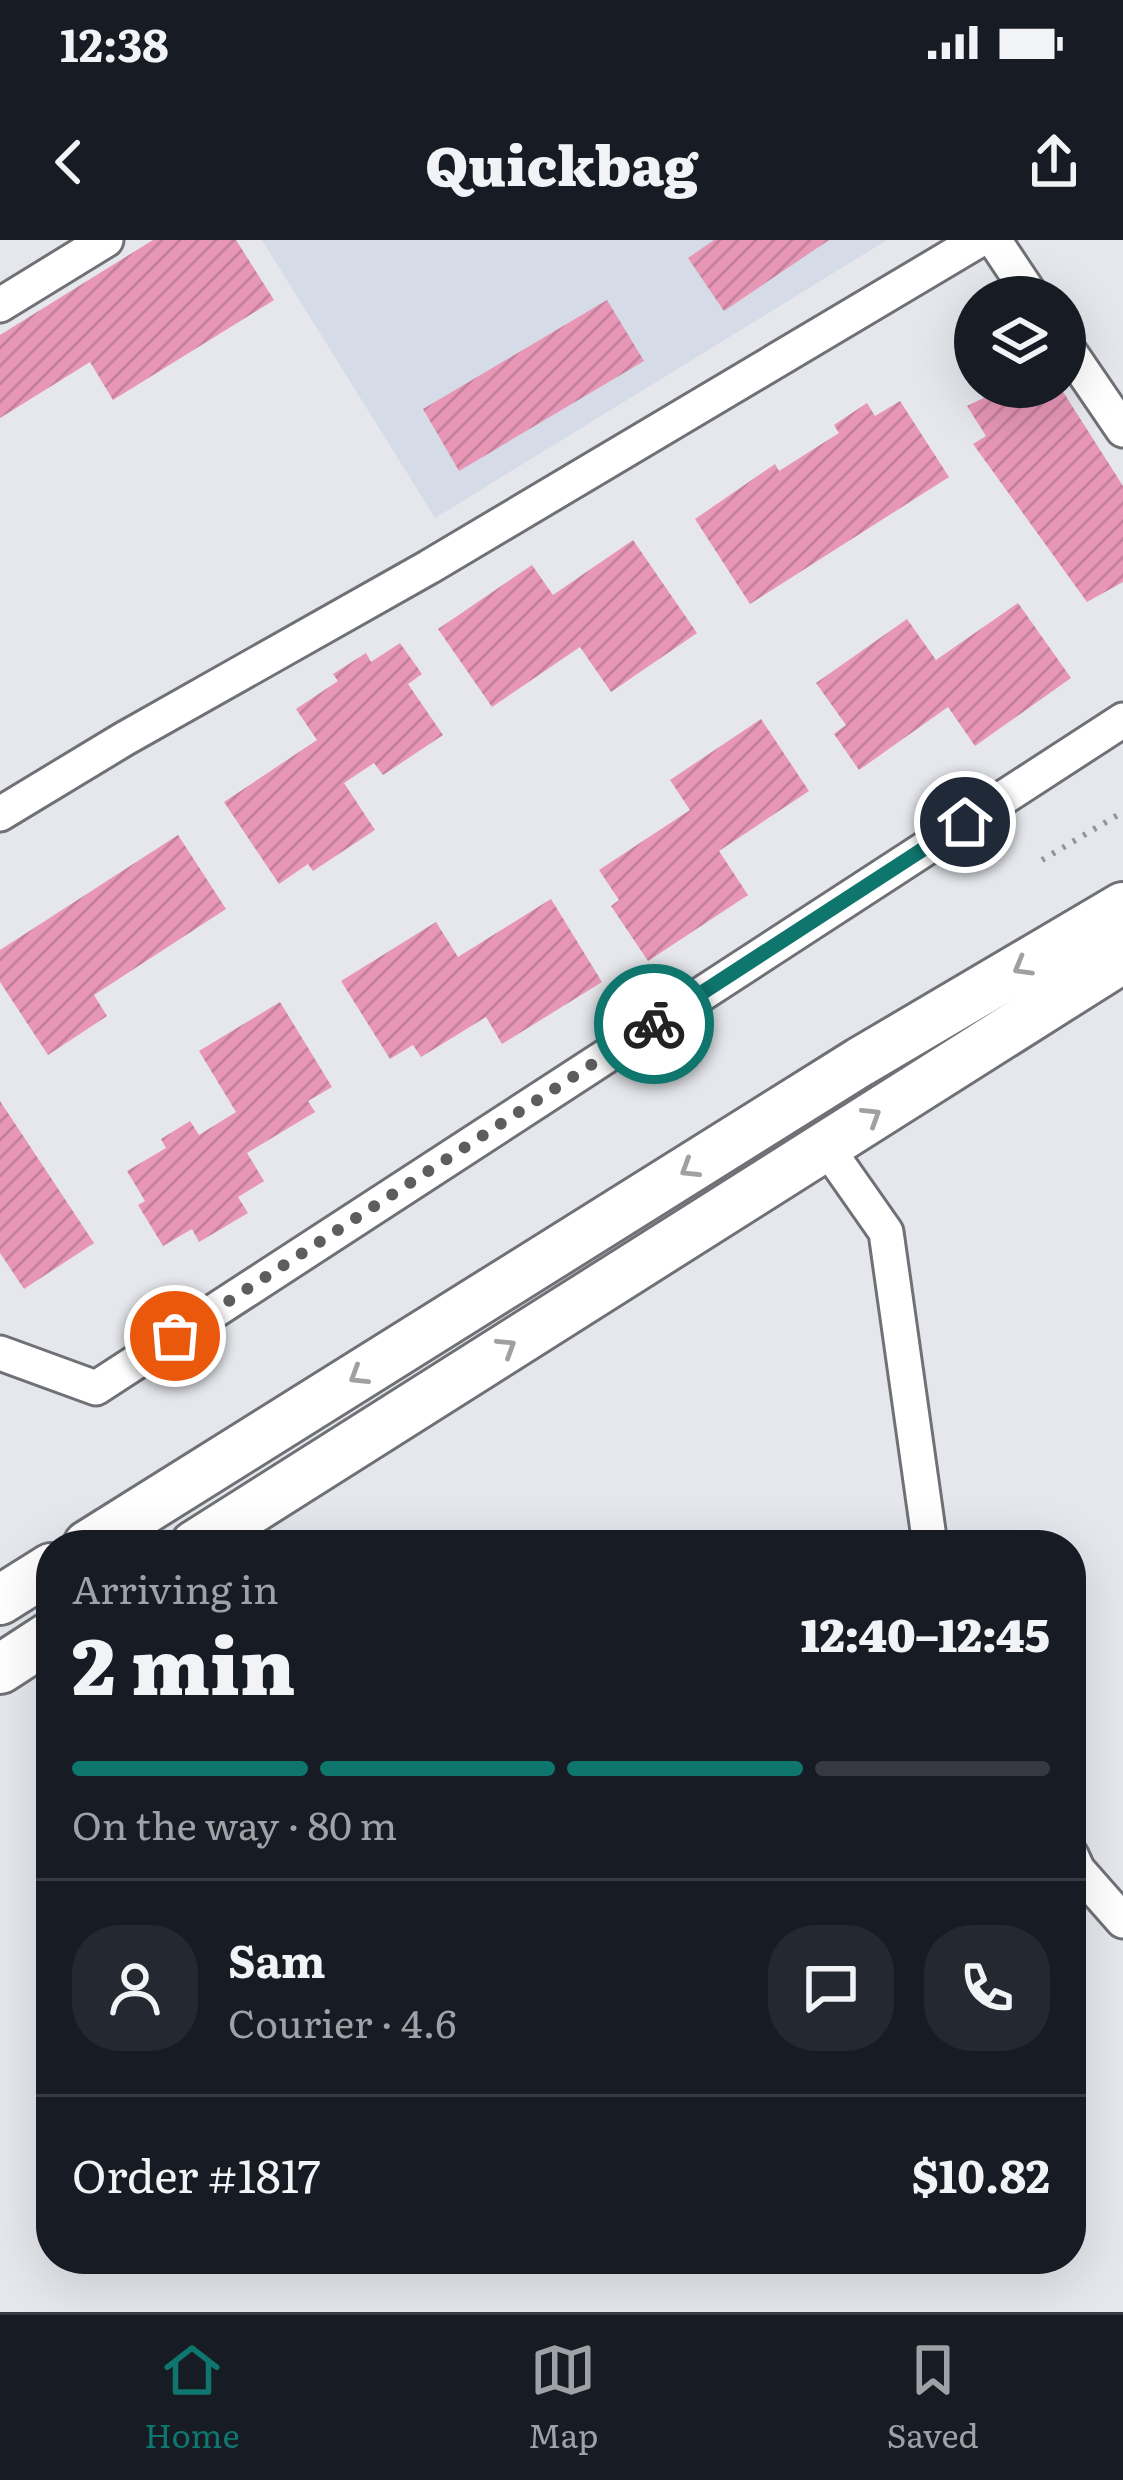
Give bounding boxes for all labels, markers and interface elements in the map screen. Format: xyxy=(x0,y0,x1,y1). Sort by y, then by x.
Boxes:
text: 12:38 xyxy=(60,9,169,76)
text: Quickbag xyxy=(425,122,698,203)
icon: back xyxy=(36,129,102,195)
icon: share xyxy=(1021,129,1087,195)
map controls xyxy=(954,276,1086,408)
button: layers xyxy=(954,276,1086,408)
pin xyxy=(914,771,1016,873)
icon: home xyxy=(932,789,998,855)
one-way arrow xyxy=(1013,952,1035,975)
courier xyxy=(594,964,714,1084)
icon: bike xyxy=(621,991,687,1057)
one-way arrow xyxy=(858,1108,880,1130)
one-way arrow xyxy=(680,1155,702,1177)
pin xyxy=(124,1285,226,1387)
icon: bag xyxy=(142,1303,208,1369)
one-way arrow xyxy=(493,1340,515,1362)
one-way arrow xyxy=(349,1362,371,1384)
text: Arriving in xyxy=(72,1558,279,1616)
text: 12:40–12:45 xyxy=(801,1599,1050,1666)
text: 2 min xyxy=(72,1603,295,1719)
text: On the way · 80 m xyxy=(72,1794,397,1852)
button: person xyxy=(72,1925,198,2051)
text: Sam xyxy=(228,1925,326,1992)
button: chat xyxy=(768,1925,894,2051)
button: phone xyxy=(924,1925,1050,2051)
text: Courier · 4.6 xyxy=(228,1992,456,2050)
text: Order #1817 xyxy=(72,2140,321,2207)
text: $10.82 xyxy=(912,2140,1050,2207)
tab: Home xyxy=(144,2337,240,2458)
tab: Map xyxy=(528,2337,598,2458)
tab: Saved xyxy=(887,2337,979,2458)

